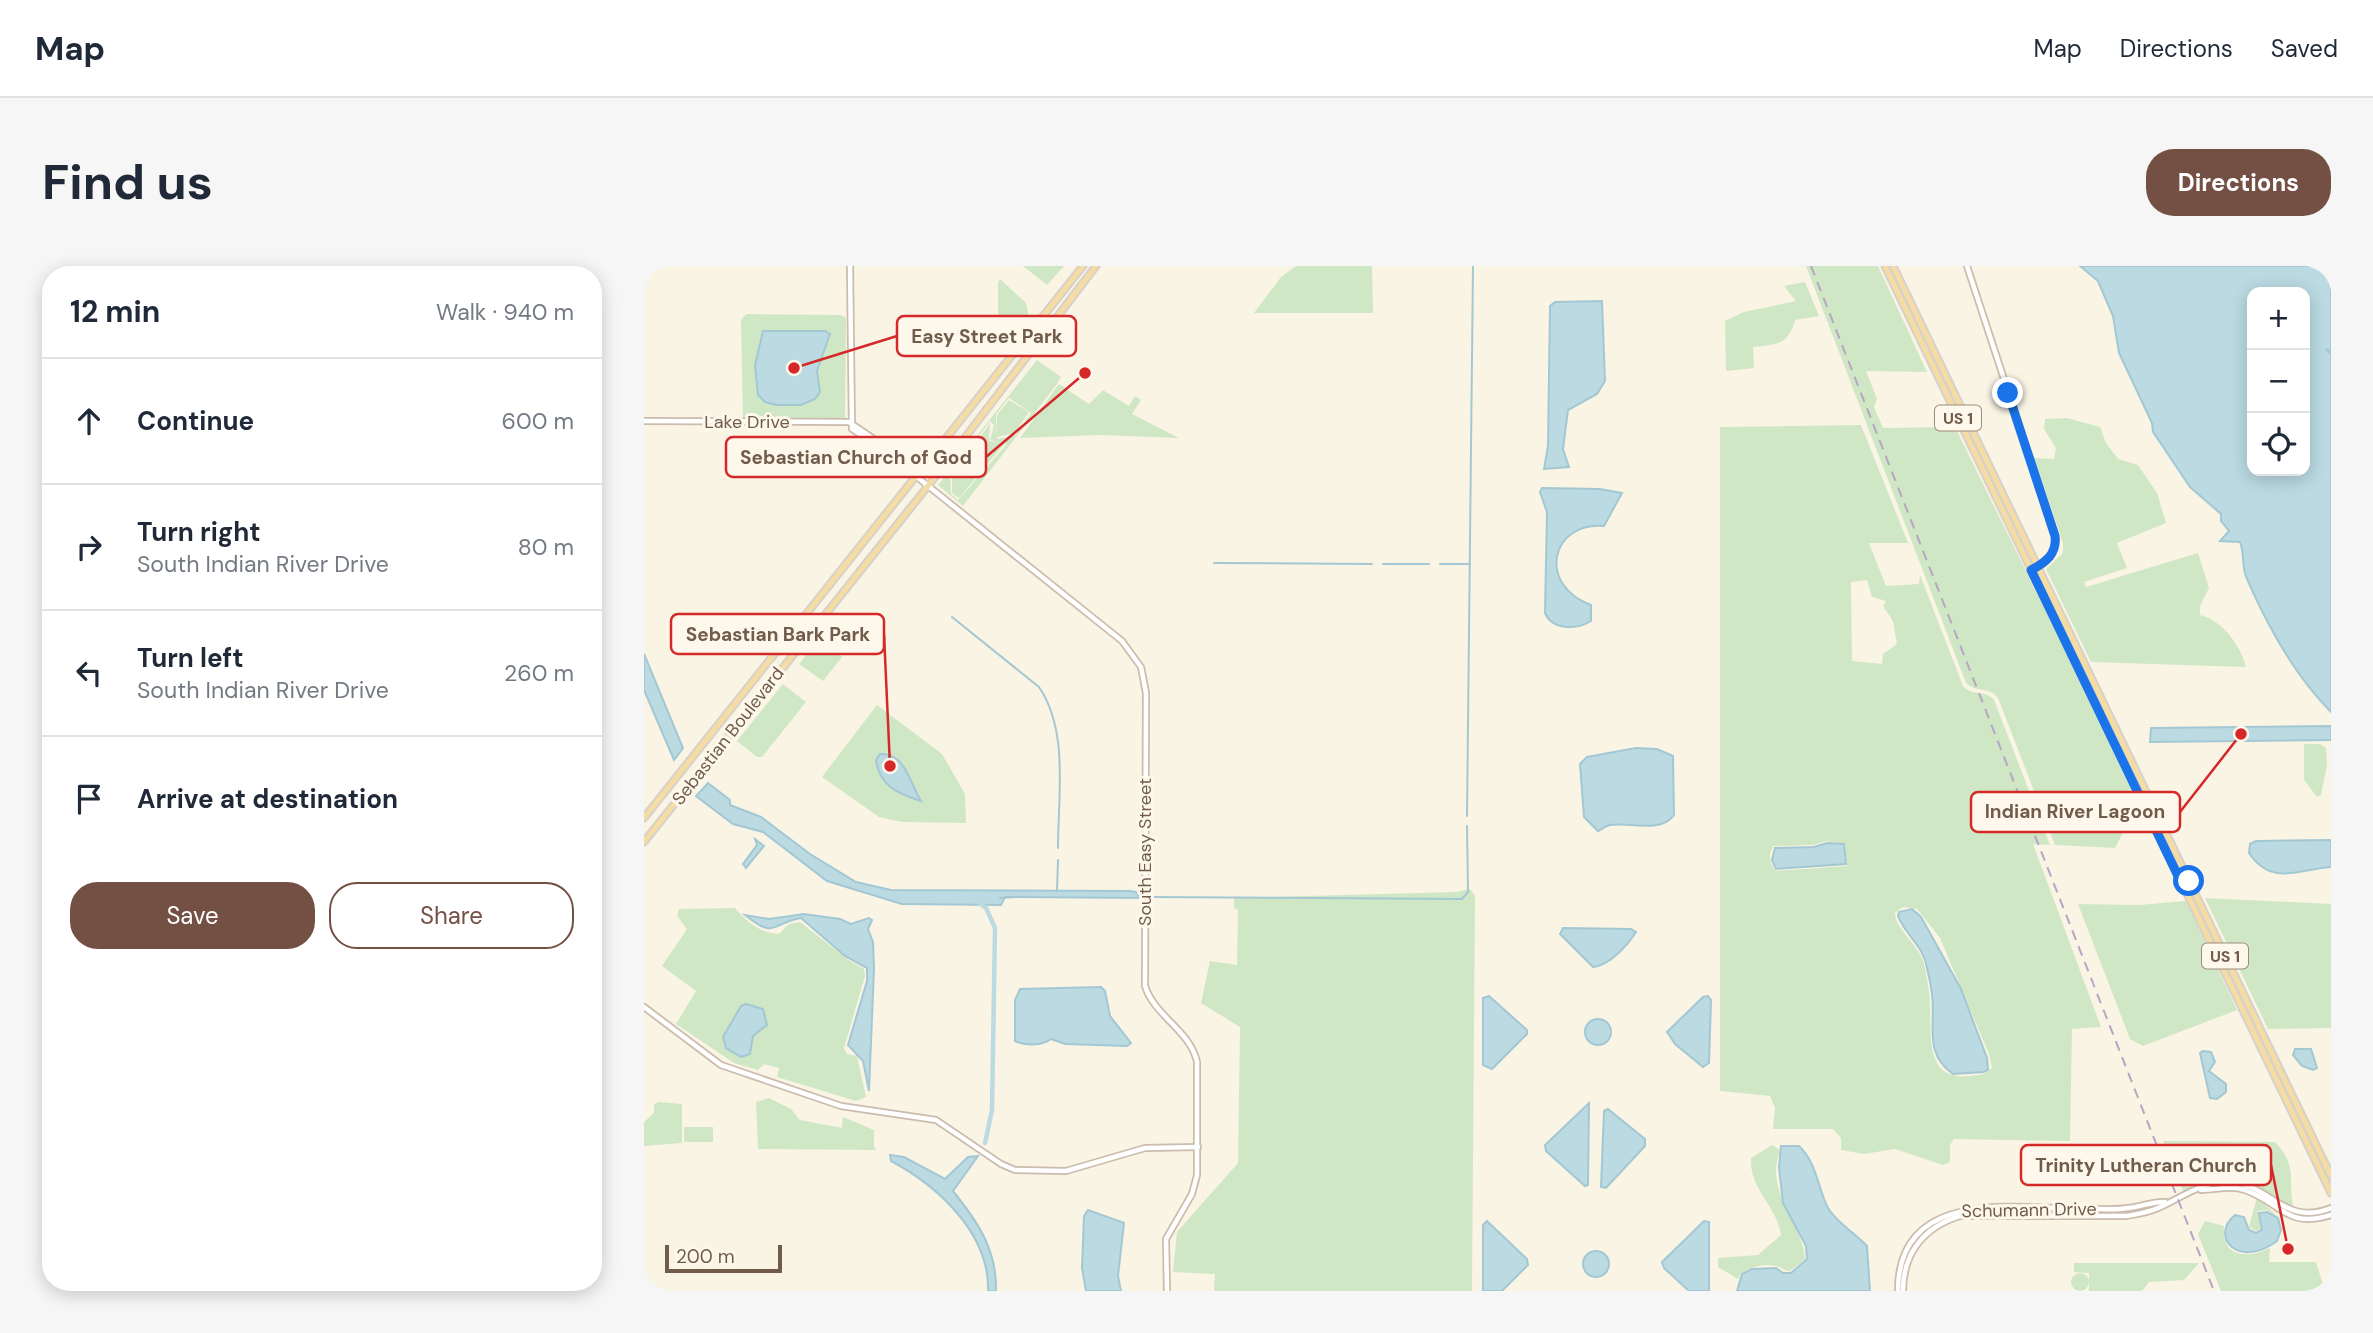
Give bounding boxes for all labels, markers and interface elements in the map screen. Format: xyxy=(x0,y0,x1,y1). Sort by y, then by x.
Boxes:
text: Map xyxy=(35,27,105,70)
text: Map xyxy=(2034,33,2082,64)
text: Directions xyxy=(2120,33,2233,64)
text: Saved xyxy=(2271,33,2338,64)
button: Directions xyxy=(2146,149,2331,216)
text: Find us xyxy=(42,150,213,214)
map controls xyxy=(2247,287,2310,476)
button: + xyxy=(2247,287,2310,350)
text: 12 min xyxy=(70,292,160,331)
text: Walk · 940 m xyxy=(436,297,574,327)
callout: Easy Street Park xyxy=(897,316,1076,356)
text: Easy Street Park xyxy=(911,324,1063,349)
button: − xyxy=(2247,350,2310,413)
route end xyxy=(1992,377,2023,408)
icon: ahead xyxy=(70,402,108,440)
text: Continue xyxy=(137,404,254,438)
text: 600 m xyxy=(501,406,574,436)
road number: US 1 xyxy=(1935,406,1981,430)
street label: Lake Drive xyxy=(704,410,790,434)
button: locate xyxy=(2247,413,2310,476)
callout: Sebastian Church of God xyxy=(726,437,986,477)
text: Sebastian Church of God xyxy=(740,445,972,470)
text: Turn right xyxy=(137,515,261,549)
icon: right xyxy=(70,528,108,566)
text: 80 m xyxy=(518,532,574,562)
text: South Indian River Drive xyxy=(137,549,389,579)
callout: Sebastian Bark Park xyxy=(671,614,884,654)
text: Sebastian Bark Park xyxy=(686,622,870,647)
text: Turn left xyxy=(137,641,244,675)
icon: left xyxy=(70,654,108,692)
text: 260 m xyxy=(504,658,574,688)
street label: Sebastian Boulevard xyxy=(667,662,789,810)
text: South Indian River Drive xyxy=(137,675,389,705)
street label: South Easy Street xyxy=(1133,778,1157,926)
icon: arrive xyxy=(70,780,108,818)
text: Arrive at destination xyxy=(137,782,398,816)
callout: Indian River Lagoon xyxy=(1971,792,2180,832)
text: Indian River Lagoon xyxy=(1985,799,2165,824)
route start xyxy=(2173,865,2204,896)
button: Save xyxy=(70,882,315,949)
button: Share xyxy=(329,882,574,949)
road number: US 1 xyxy=(2202,944,2248,968)
callout: Trinity Lutheran Church xyxy=(2021,1145,2271,1185)
text: Trinity Lutheran Church xyxy=(2035,1153,2257,1178)
street label: Schumann Drive xyxy=(1961,1197,2097,1223)
scale bar xyxy=(665,1242,782,1274)
text: 200 m xyxy=(676,1244,735,1269)

